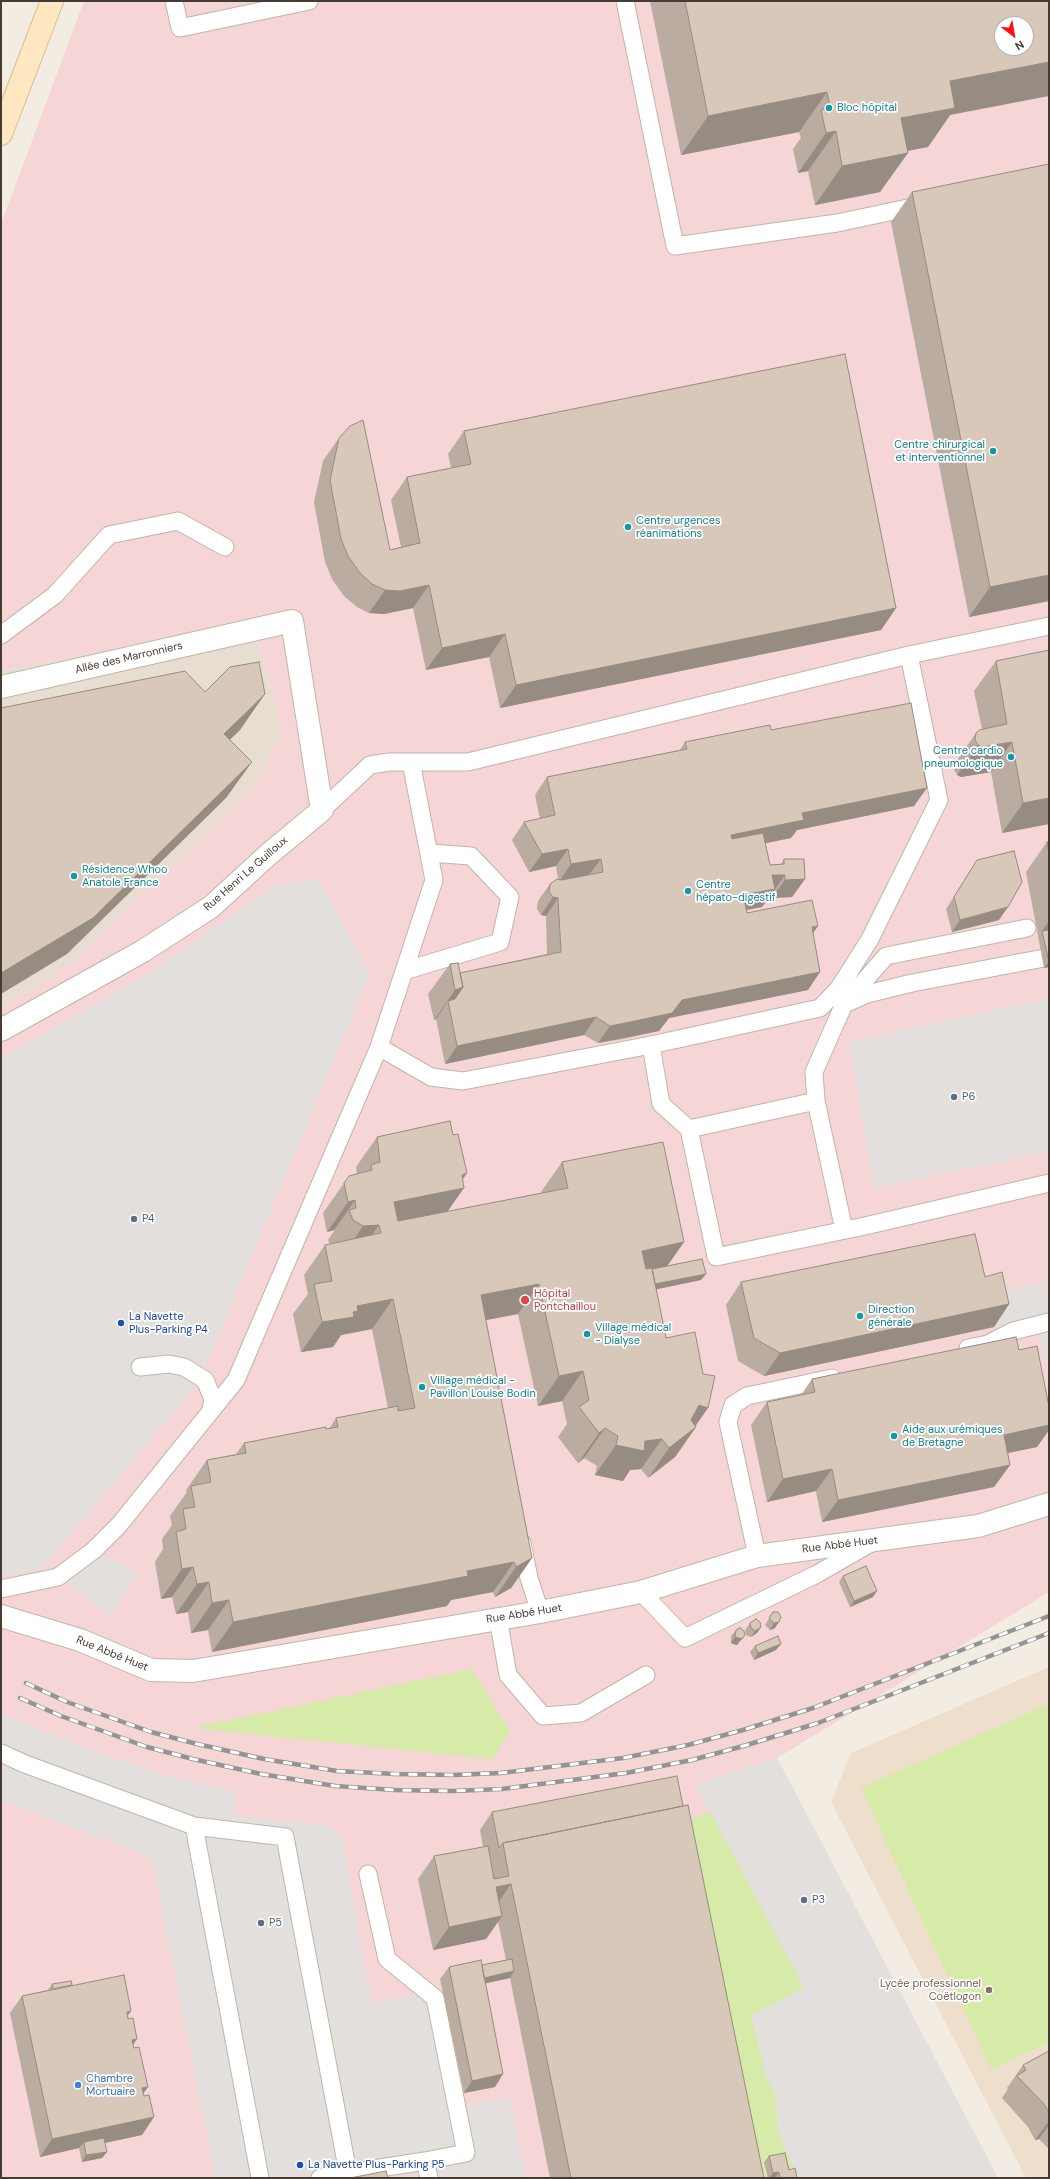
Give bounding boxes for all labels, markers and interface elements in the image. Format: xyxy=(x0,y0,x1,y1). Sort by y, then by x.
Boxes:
north arrow xyxy=(994,16,1034,56)
text: N xyxy=(1013,37,1027,53)
place label: Bloc hôpital xyxy=(837,101,897,115)
marker: Bloc hôpital xyxy=(824,103,834,113)
place label: Centre chirurgical et interventionnel xyxy=(894,438,985,464)
marker: Centre chirurgical et interventionnel xyxy=(988,446,998,456)
place label: Centre urgences réanimations xyxy=(636,514,721,540)
marker: Centre urgences réanimations xyxy=(623,522,633,532)
street label: Allée des Marronniers xyxy=(74,639,184,677)
place label: Centre cardio pneumologique xyxy=(924,744,1003,770)
marker: Centre cardio pneumologique xyxy=(1006,752,1016,762)
street label: Rue Henri Le Guilloux xyxy=(201,834,291,914)
place label: Résidence Whoo Anatole France xyxy=(82,863,168,889)
marker: Résidence Whoo Anatole France xyxy=(69,871,79,881)
place label: Centre hépato-digestif xyxy=(696,878,776,904)
marker: Centre hépato-digestif xyxy=(683,886,693,896)
place label: P6 xyxy=(962,1090,975,1104)
marker: P6 xyxy=(949,1092,959,1102)
place label: P4 xyxy=(142,1212,154,1226)
marker: P4 xyxy=(129,1214,139,1224)
place label: Hôpital Pontchaillou xyxy=(534,1287,596,1313)
marker: Hôpital Pontchaillou xyxy=(519,1294,531,1306)
place label: Direction générale xyxy=(868,1303,914,1329)
place label: La Navette Plus-Parking P4 xyxy=(129,1310,208,1336)
marker: Direction générale xyxy=(855,1311,865,1321)
marker: La Navette Plus-Parking P4 xyxy=(116,1318,126,1328)
place label: Village médical - Dialyse xyxy=(595,1321,671,1347)
marker: Village médical - Dialyse xyxy=(582,1329,592,1339)
place label: Village médical - Pavillon Louise Bodin xyxy=(430,1374,536,1400)
marker: Village médical - Pavillon Louise Bodin xyxy=(417,1382,427,1392)
place label: Aide aux urémiques de Bretagne xyxy=(902,1423,1003,1449)
marker: Aide aux urémiques de Bretagne xyxy=(889,1431,899,1441)
street label: Rue Abbé Huet xyxy=(801,1534,879,1556)
street label: Rue Abbé Huet xyxy=(485,1602,563,1626)
street label: Rue Abbé Huet xyxy=(74,1634,150,1674)
place label: P3 xyxy=(812,1893,825,1907)
marker: P3 xyxy=(799,1895,809,1905)
place label: P5 xyxy=(269,1916,282,1930)
marker: P5 xyxy=(256,1918,266,1928)
place label: Lycée professionnel Coëtlogon xyxy=(880,1977,981,2003)
marker: Lycée professionnel Coëtlogon xyxy=(984,1985,994,1995)
place label: Chambre Mortuaire xyxy=(86,2072,135,2098)
marker: Chambre Mortuaire xyxy=(73,2080,83,2090)
place label: La Navette Plus-Parking P5 xyxy=(308,2158,445,2172)
marker: La Navette Plus-Parking P5 xyxy=(295,2160,305,2170)

